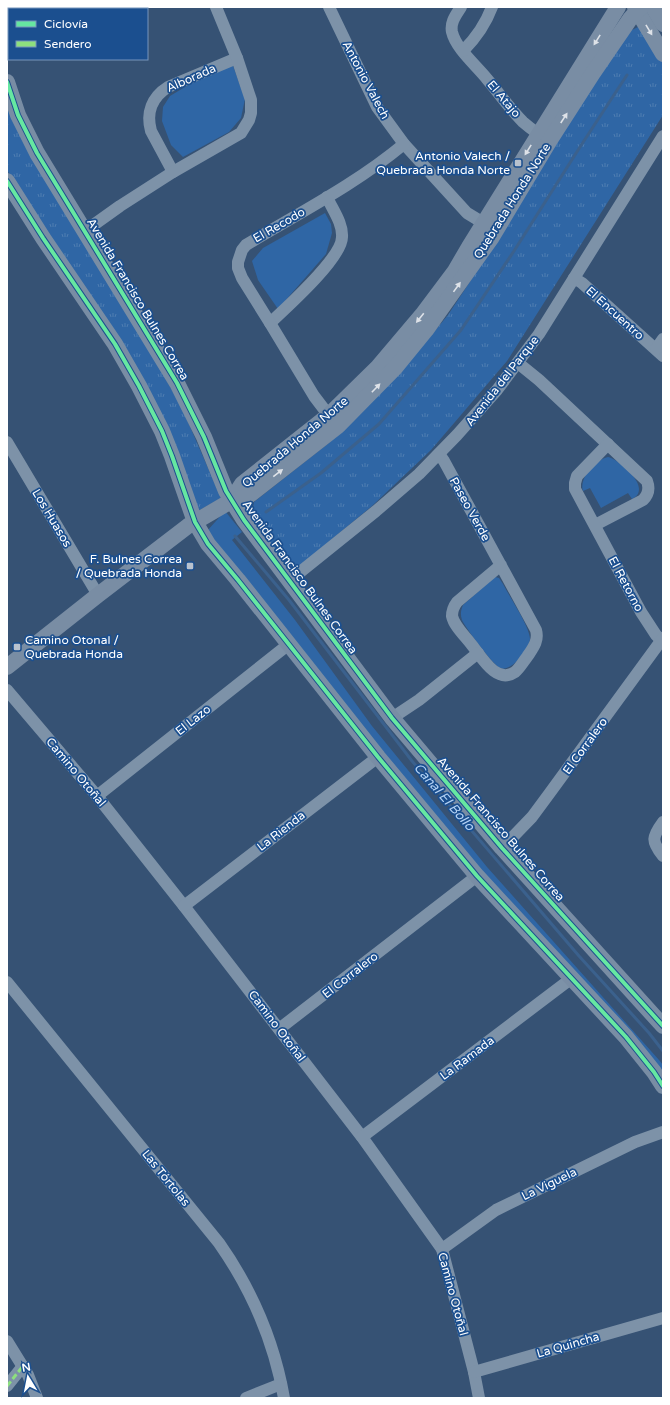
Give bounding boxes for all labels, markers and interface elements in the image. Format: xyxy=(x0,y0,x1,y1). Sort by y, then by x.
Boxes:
legend xyxy=(8,8,148,60)
text: Ciclovía xyxy=(44,17,88,31)
one-way arrow xyxy=(645,24,652,36)
one-way arrow xyxy=(593,35,601,45)
text: Sendero xyxy=(44,37,92,51)
street label: Antonio Valech xyxy=(340,39,392,121)
street label: Alborada xyxy=(164,61,218,95)
street label: El Atajo xyxy=(484,78,524,120)
one-way arrow xyxy=(561,112,568,124)
street label: Quebrada Honda Norte xyxy=(471,140,553,261)
one-way arrow xyxy=(525,144,532,156)
place label: Antonio Valech / Quebrada Honda Norte xyxy=(376,149,510,177)
marker: Antonio Valech / Quebrada Honda Norte xyxy=(513,158,523,168)
street label: El Recodo xyxy=(251,205,307,245)
street label: Avenida Francisco Bulnes Correa xyxy=(84,216,192,382)
one-way arrow xyxy=(453,281,461,292)
street label: El Encuentro xyxy=(583,284,647,342)
one-way arrow xyxy=(416,313,424,324)
street label: Avenida del Parque xyxy=(463,333,542,429)
one-way arrow xyxy=(371,383,380,393)
street label: Quebrada Honda Norte xyxy=(239,394,351,490)
one-way arrow xyxy=(273,469,284,478)
street label: Paseo Verde xyxy=(447,475,493,543)
street label: Los Huasos xyxy=(29,487,75,550)
street label: Avenida Francisco Bulnes Correa xyxy=(240,498,360,656)
place label: F. Bulnes Correa / Quebrada Honda xyxy=(76,552,182,580)
street label: El Retorno xyxy=(606,554,646,614)
marker: F. Bulnes Correa / Quebrada Honda xyxy=(185,561,195,571)
place label: Camino Otonal / Quebrada Honda xyxy=(25,633,123,661)
marker: Camino Otonal / Quebrada Honda xyxy=(12,642,22,652)
street label: El Lazo xyxy=(173,702,213,738)
street label: El Corralero xyxy=(560,715,610,777)
street label: Camino Otoñal xyxy=(43,735,109,809)
street label: Avenida Francisco Bulnes Correa xyxy=(435,754,567,904)
water label: Canal El Bollo xyxy=(410,760,478,835)
street label: La Rienda xyxy=(254,808,308,854)
street label: El Corralero xyxy=(319,949,381,1001)
street label: Camino Otoñal xyxy=(246,988,308,1064)
street label: La Ramada xyxy=(437,1033,497,1083)
street label: Las Tórtolas xyxy=(139,1147,193,1209)
street label: La Viguela xyxy=(519,1165,579,1203)
street label: Camino Otoñal xyxy=(435,1251,471,1337)
street label: La Quincha xyxy=(535,1329,601,1361)
north arrow xyxy=(8,1357,48,1397)
text: N xyxy=(21,1360,32,1375)

